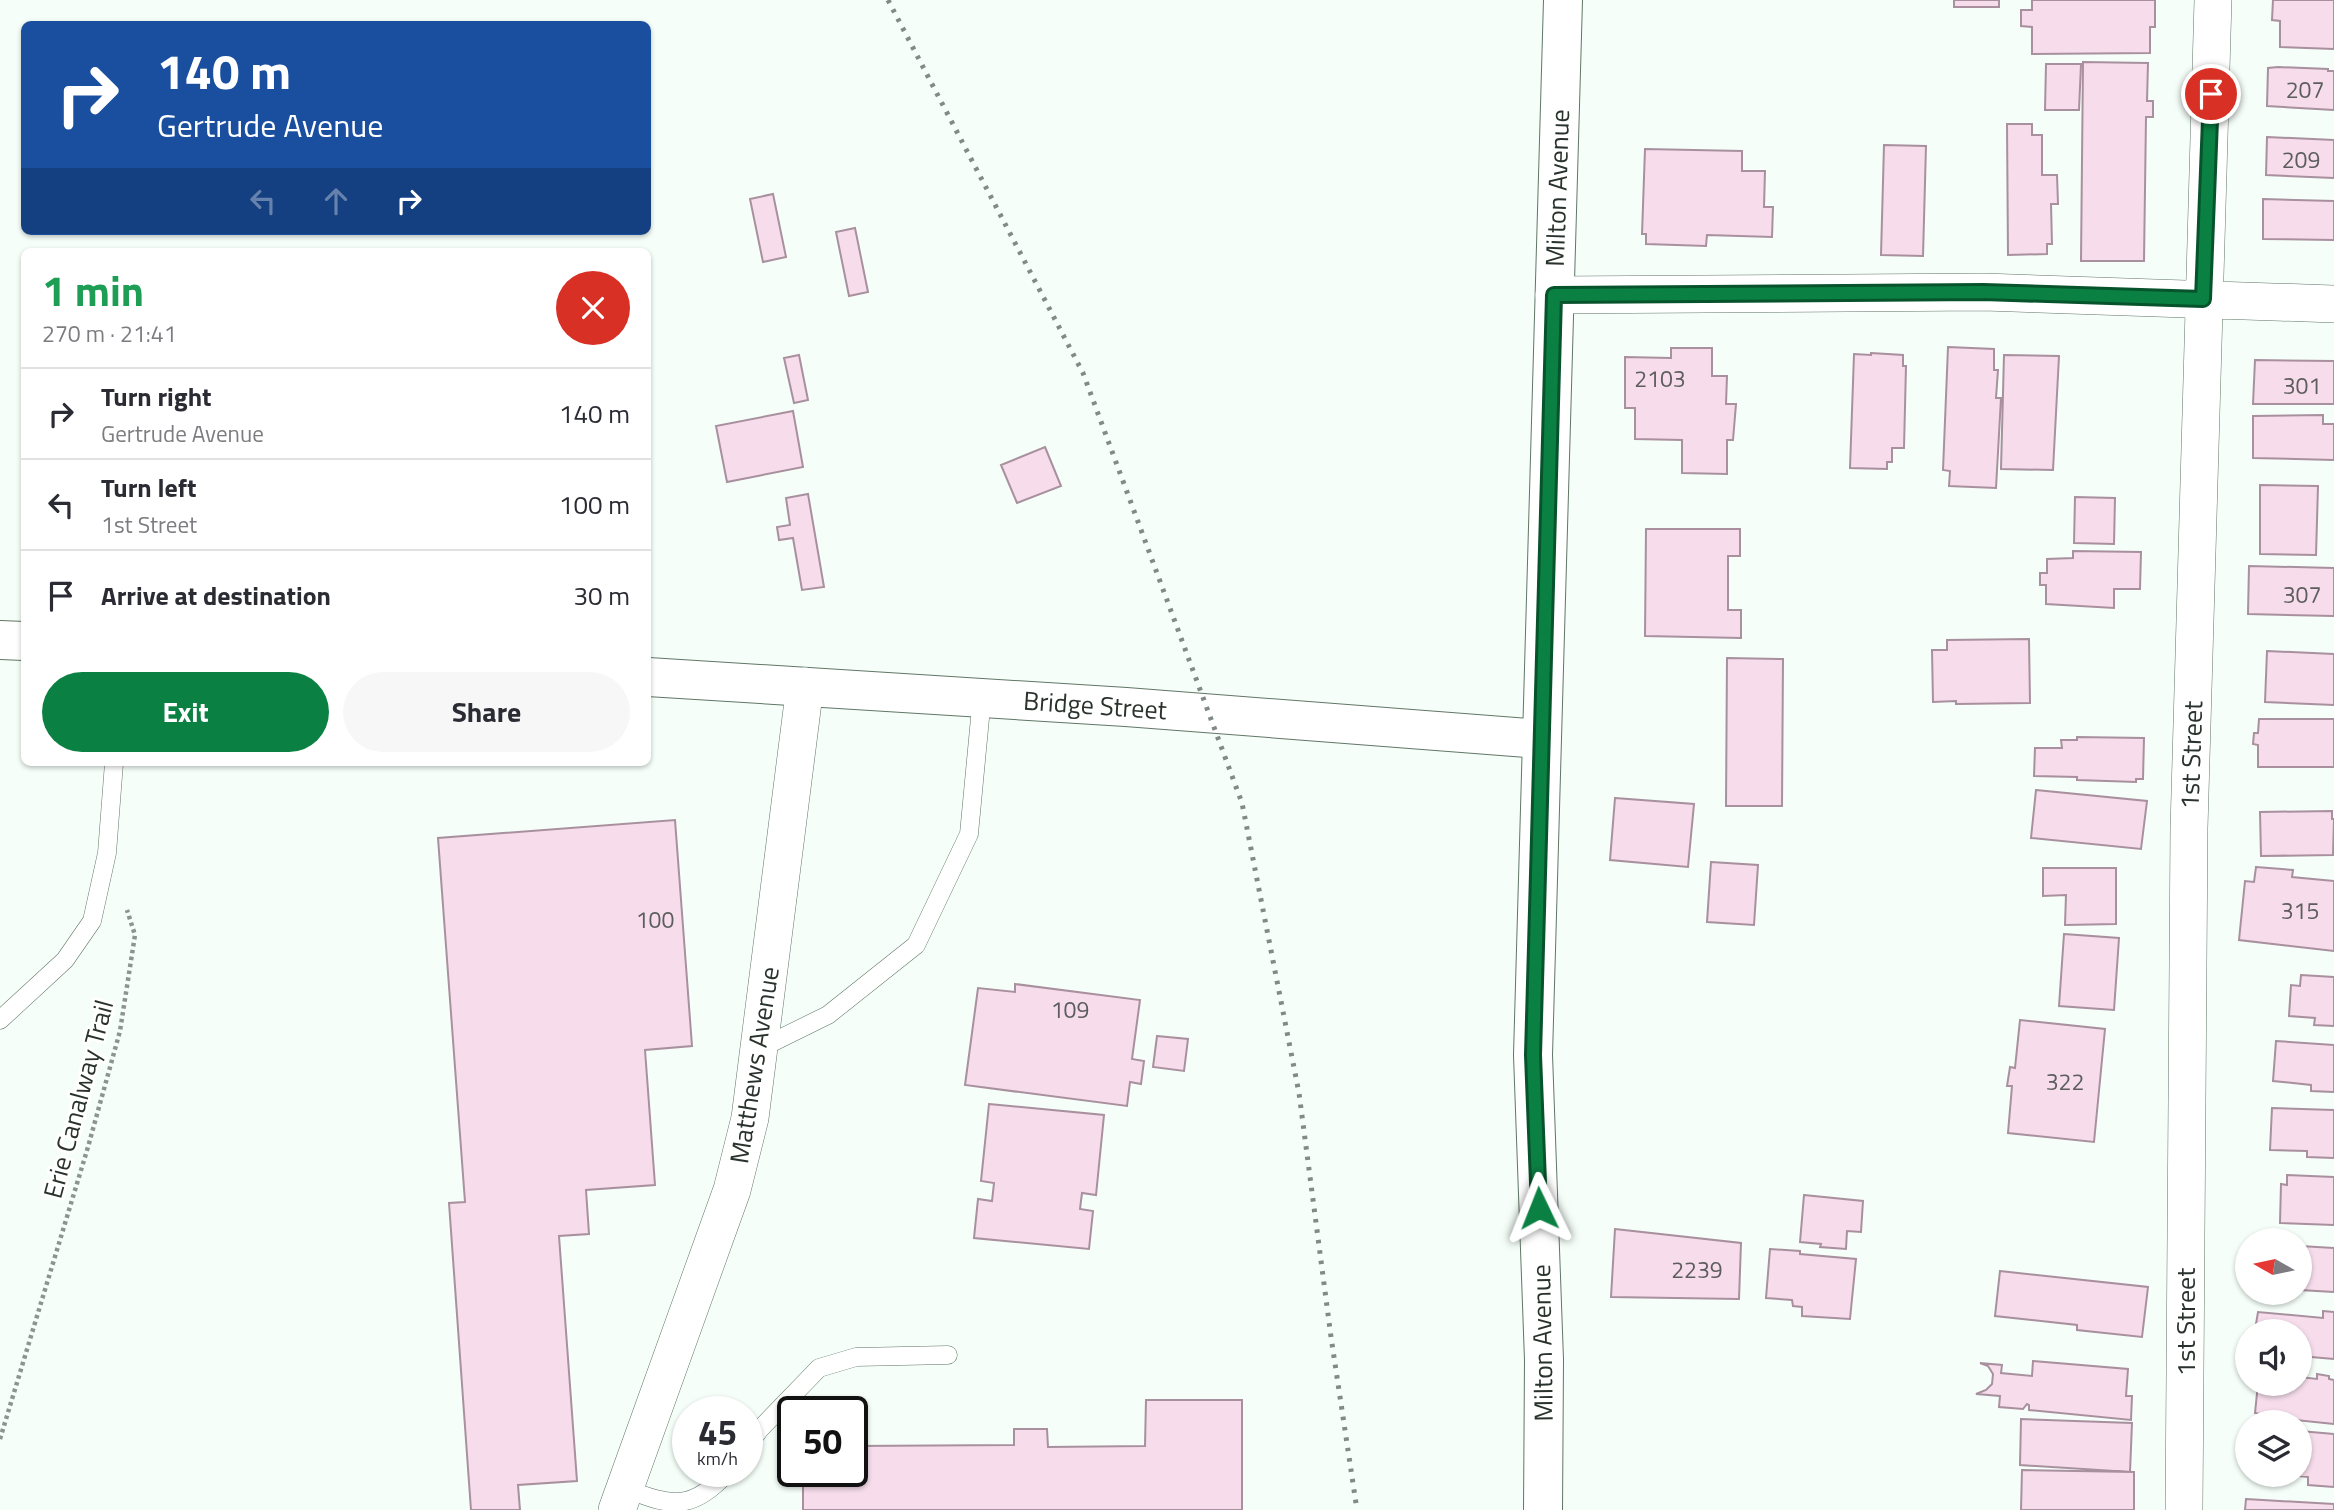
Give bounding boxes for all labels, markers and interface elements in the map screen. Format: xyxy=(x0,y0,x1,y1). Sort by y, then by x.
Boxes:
text: 140 m xyxy=(157,33,291,108)
icon: right xyxy=(42,49,133,140)
pin xyxy=(2181,64,2241,124)
house number: 207 xyxy=(2286,72,2324,107)
icon: arrive xyxy=(2192,75,2230,113)
text: Gertrude Avenue xyxy=(157,101,383,149)
street label: Milton Avenue xyxy=(1535,109,1579,267)
house number: 209 xyxy=(2282,142,2320,177)
icon: left xyxy=(244,182,282,220)
icon: ahead xyxy=(317,182,355,220)
icon: right xyxy=(390,182,428,220)
text: 1 min xyxy=(42,258,144,322)
button: close xyxy=(556,271,630,345)
text: 270 m · 21:41 xyxy=(42,316,177,351)
house number: 2103 xyxy=(1634,361,1686,396)
house number: 301 xyxy=(2283,368,2321,403)
text: Turn right xyxy=(101,377,212,416)
text: 140 m xyxy=(559,394,630,433)
icon: right xyxy=(42,395,80,433)
text: Gertrude Avenue xyxy=(101,416,264,451)
text: Turn left xyxy=(101,468,196,507)
text: 100 m xyxy=(559,485,630,524)
icon: left xyxy=(42,486,80,524)
text: 1st Street xyxy=(101,507,197,542)
text: Arrive at destination xyxy=(101,576,331,615)
text: 30 m xyxy=(573,576,630,615)
icon: arrive xyxy=(42,577,80,615)
house number: 307 xyxy=(2283,577,2321,612)
button: Exit xyxy=(42,672,329,752)
button: Share xyxy=(343,672,630,752)
street label: Bridge Street xyxy=(1022,681,1168,729)
street label: 1st Street xyxy=(2170,700,2212,810)
house number: 315 xyxy=(2281,893,2319,928)
house number: 100 xyxy=(636,902,674,937)
street label: Matthews Avenue xyxy=(719,964,789,1166)
house number: 109 xyxy=(1051,992,1089,1027)
street label: Erie Canalway Trail xyxy=(33,995,123,1203)
house number: 322 xyxy=(2046,1064,2084,1099)
position arrow xyxy=(1502,1171,1576,1245)
north arrow xyxy=(2235,1228,2312,1306)
map controls xyxy=(2235,1228,2312,1487)
house number: 2239 xyxy=(1671,1252,1723,1287)
street label: Milton Avenue xyxy=(1521,1264,1563,1422)
street label: 1st Street xyxy=(2166,1268,2205,1376)
button: sound xyxy=(2235,1319,2312,1396)
speed limit sign: 50 xyxy=(777,1396,868,1487)
text: 45 xyxy=(698,1405,737,1459)
button: layers xyxy=(2235,1410,2312,1487)
text: km/h xyxy=(697,1445,738,1472)

